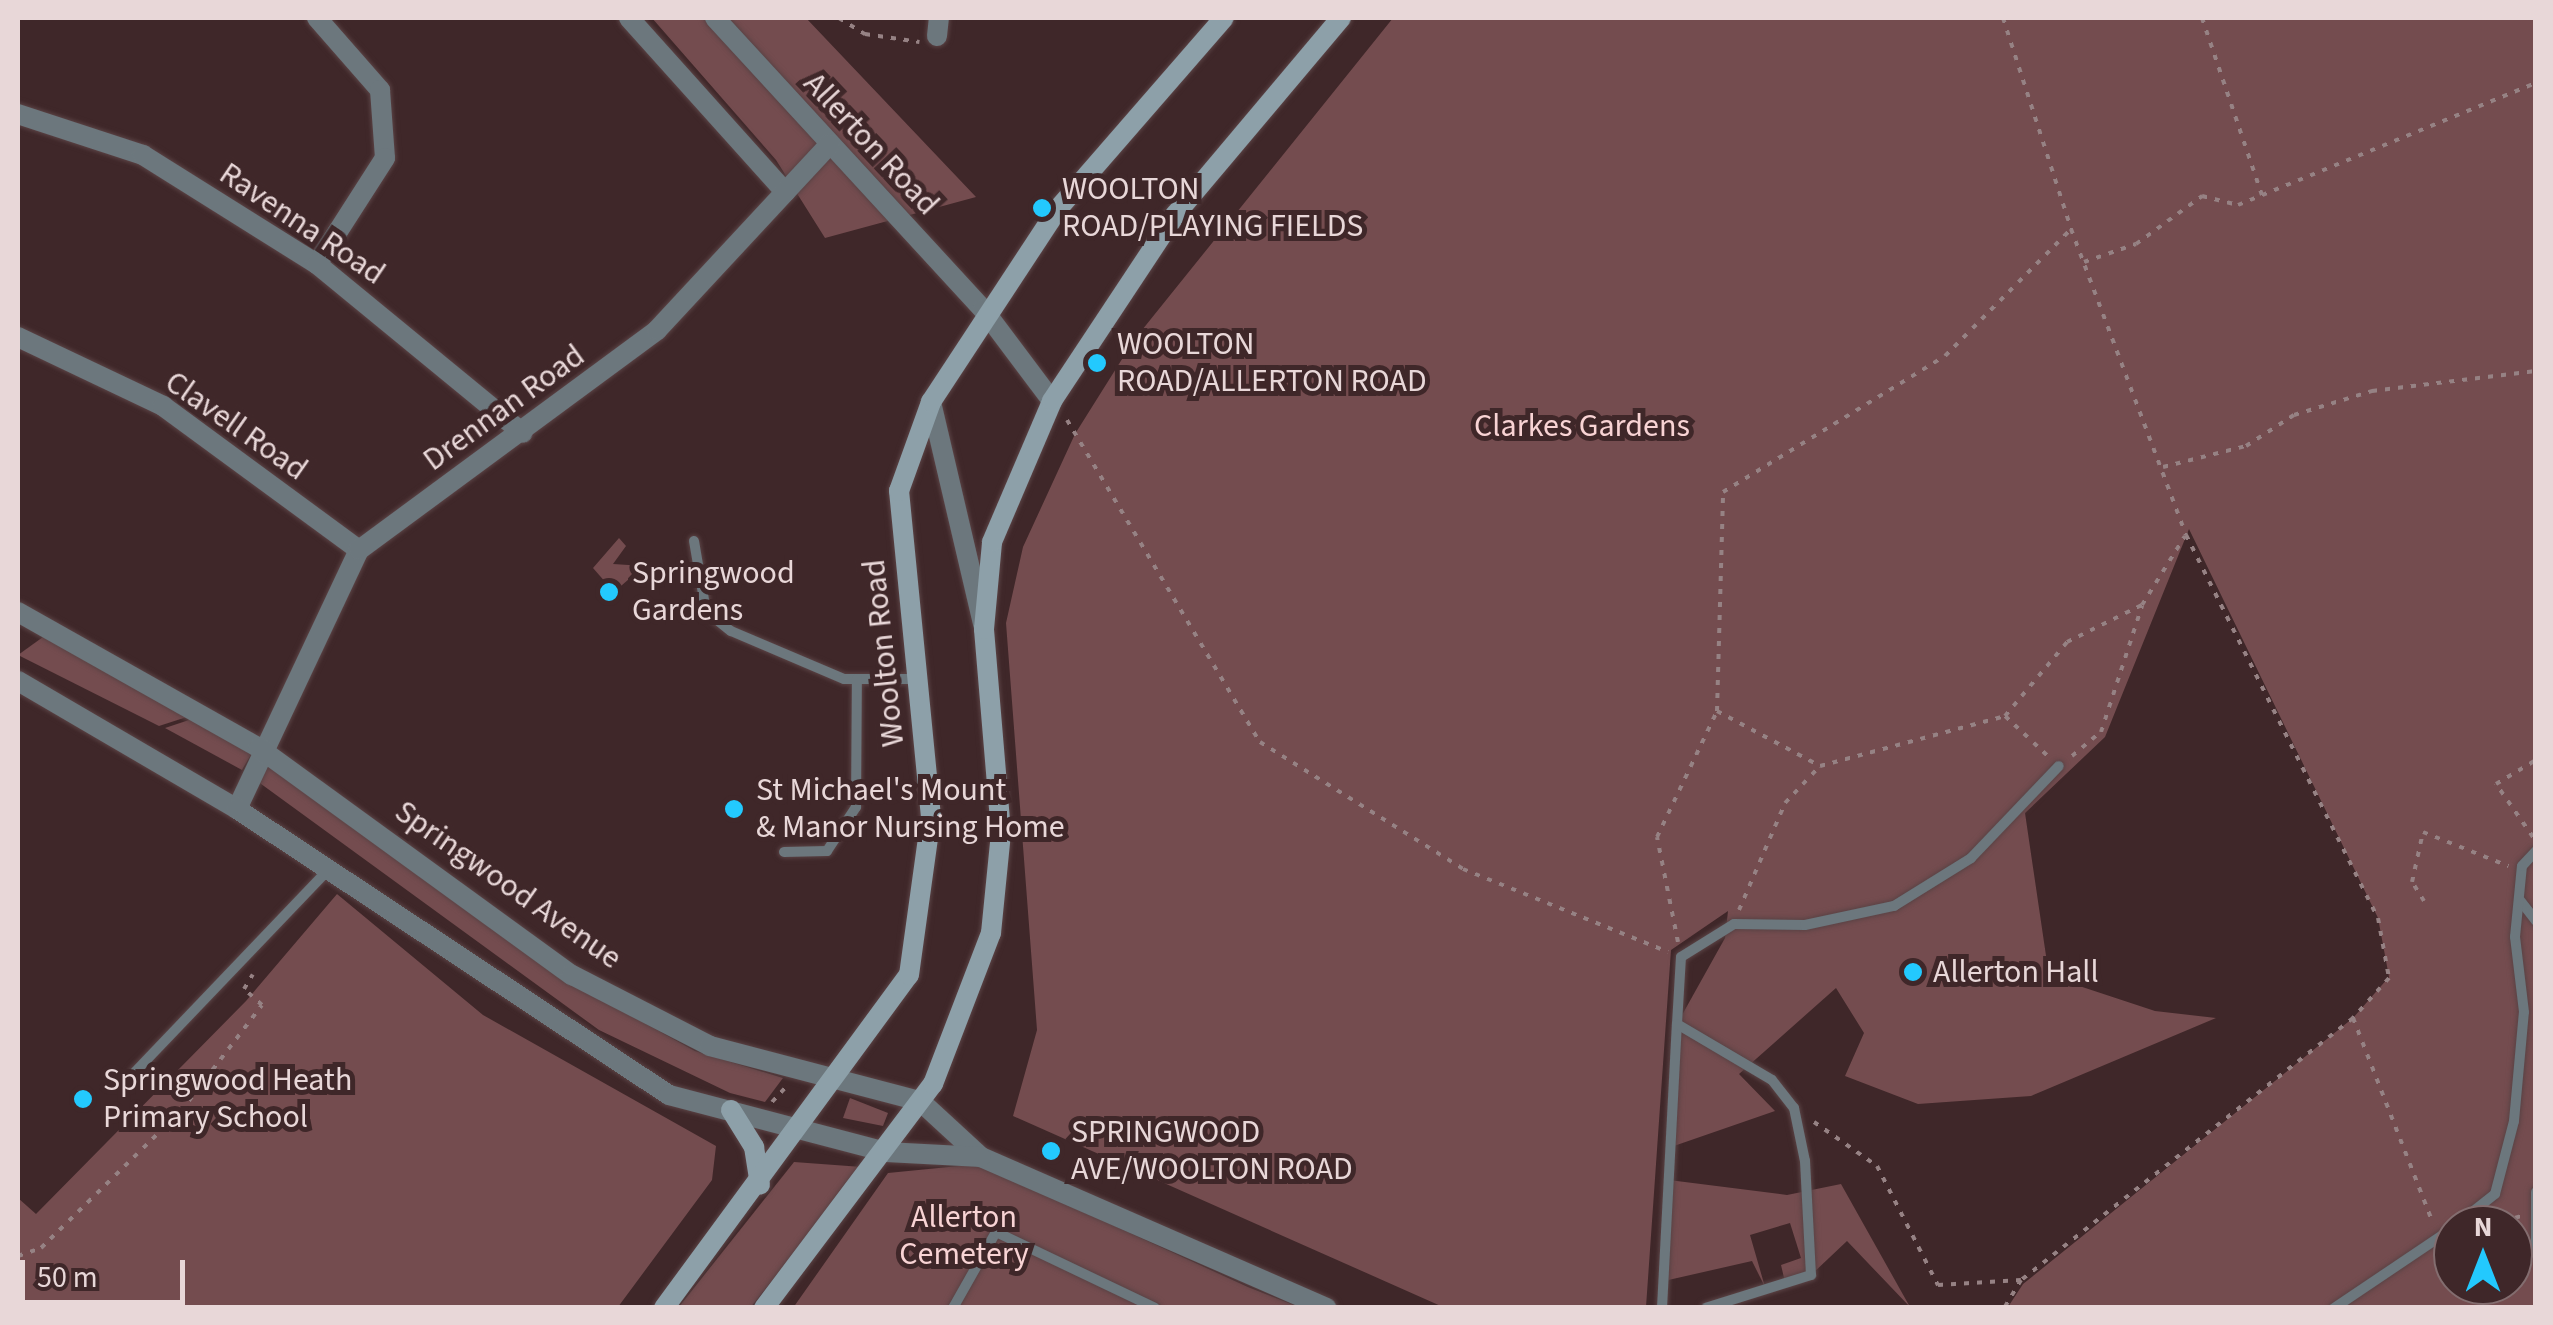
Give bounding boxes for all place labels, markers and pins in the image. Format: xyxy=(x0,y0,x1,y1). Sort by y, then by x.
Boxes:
place label: WOOLTON ROAD/PLAYING FIELDS xyxy=(1062,171,1363,246)
marker: WOOLTON ROAD/PLAYING FIELDS xyxy=(1031,197,1053,219)
place label: WOOLTON ROAD/ALLERTON ROAD xyxy=(1117,326,1427,401)
marker: WOOLTON ROAD/ALLERTON ROAD xyxy=(1086,352,1108,374)
place label: Springwood Gardens xyxy=(632,555,795,630)
marker: Springwood Gardens xyxy=(596,579,622,605)
place label: St Michael's Mount & Manor Nursing Home xyxy=(756,772,1065,847)
marker: St Michael's Mount & Manor Nursing Home xyxy=(721,796,747,822)
place label: Allerton Hall xyxy=(1933,953,2099,991)
marker: Allerton Hall xyxy=(1902,961,1924,983)
place label: Springwood Heath Primary School xyxy=(103,1062,352,1137)
marker: Springwood Heath Primary School xyxy=(72,1088,94,1110)
place label: SPRINGWOOD AVE/WOOLTON ROAD xyxy=(1071,1114,1353,1189)
marker: SPRINGWOOD AVE/WOOLTON ROAD xyxy=(1040,1140,1062,1162)

